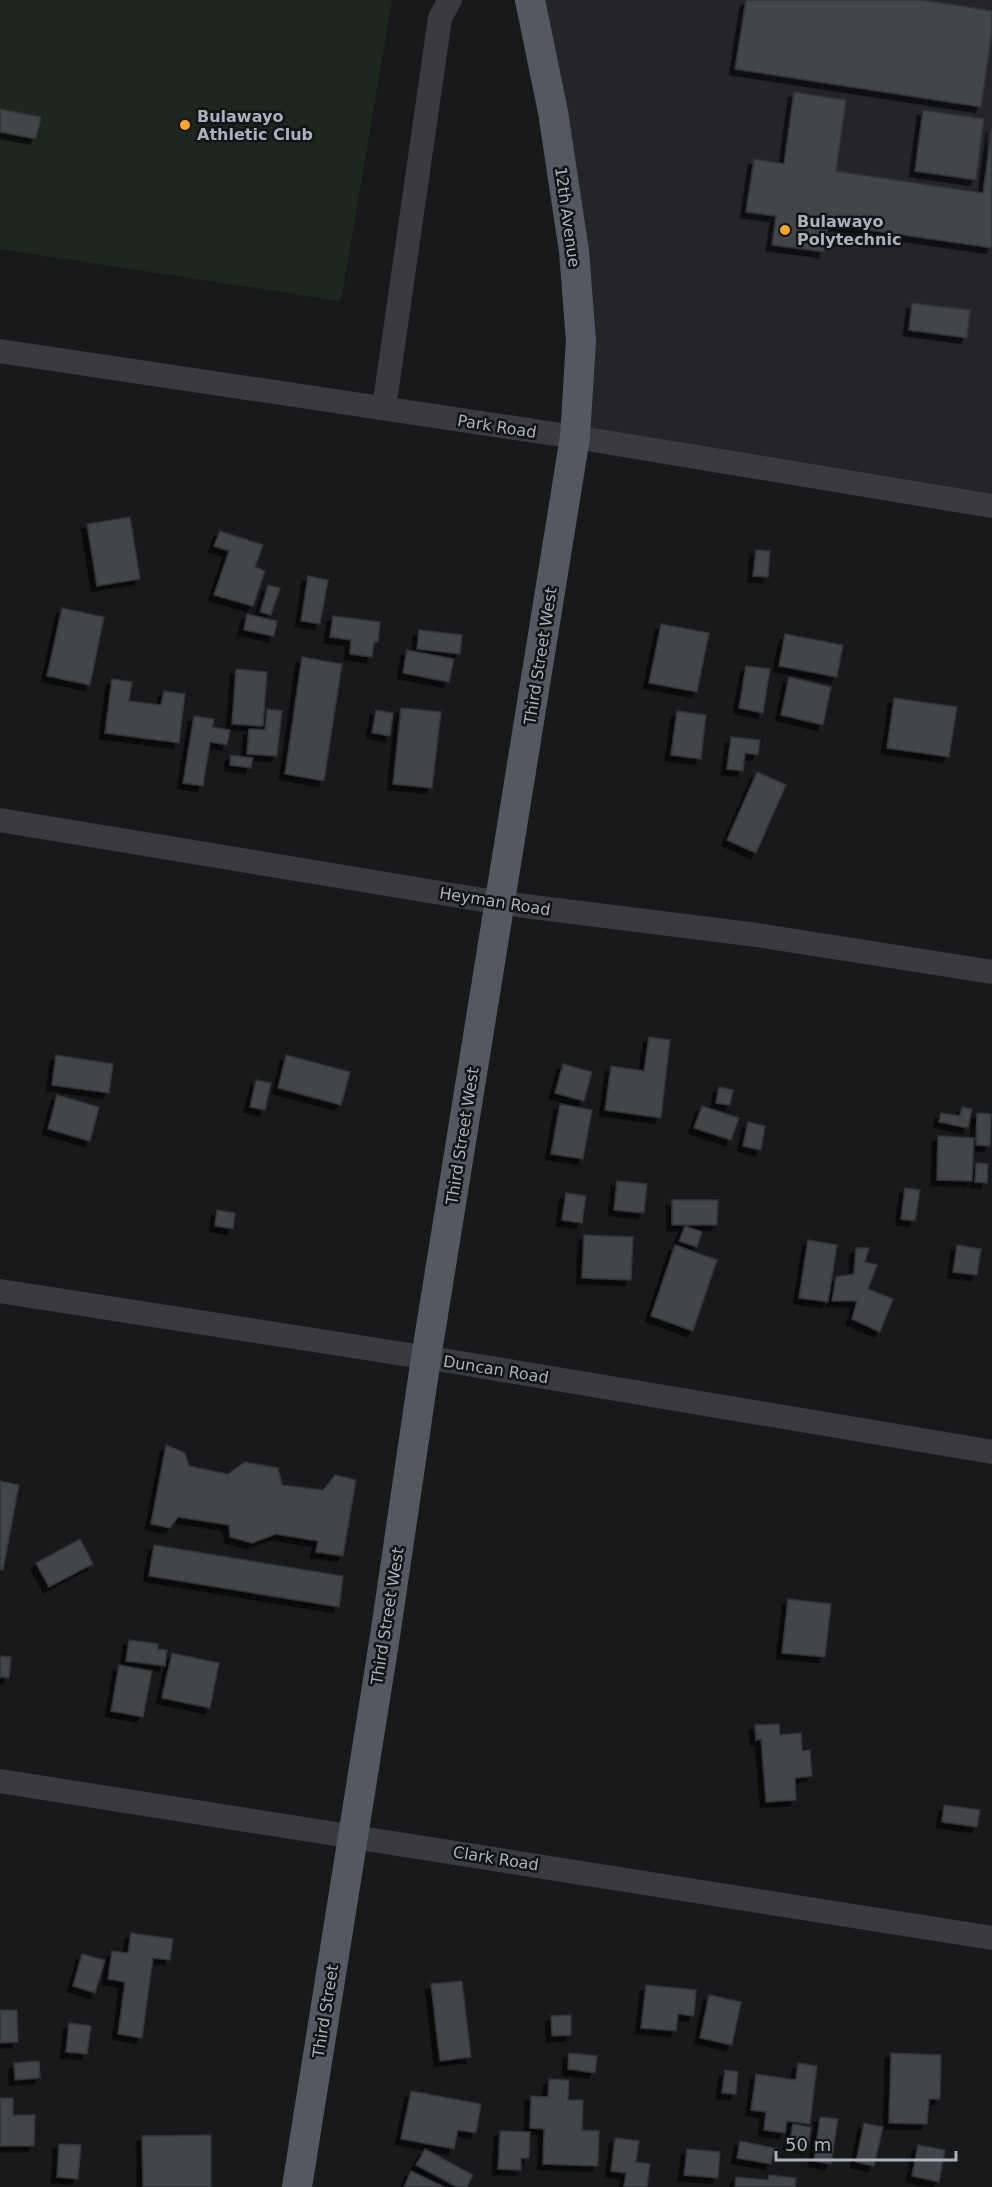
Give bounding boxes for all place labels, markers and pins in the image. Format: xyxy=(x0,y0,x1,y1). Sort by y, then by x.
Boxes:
place label: Bulawayo Athletic Club xyxy=(197,107,313,144)
marker: Bulawayo Athletic Club xyxy=(178,118,192,132)
place label: Bulawayo Polytechnic xyxy=(797,212,901,249)
marker: Bulawayo Polytechnic xyxy=(778,223,792,237)

